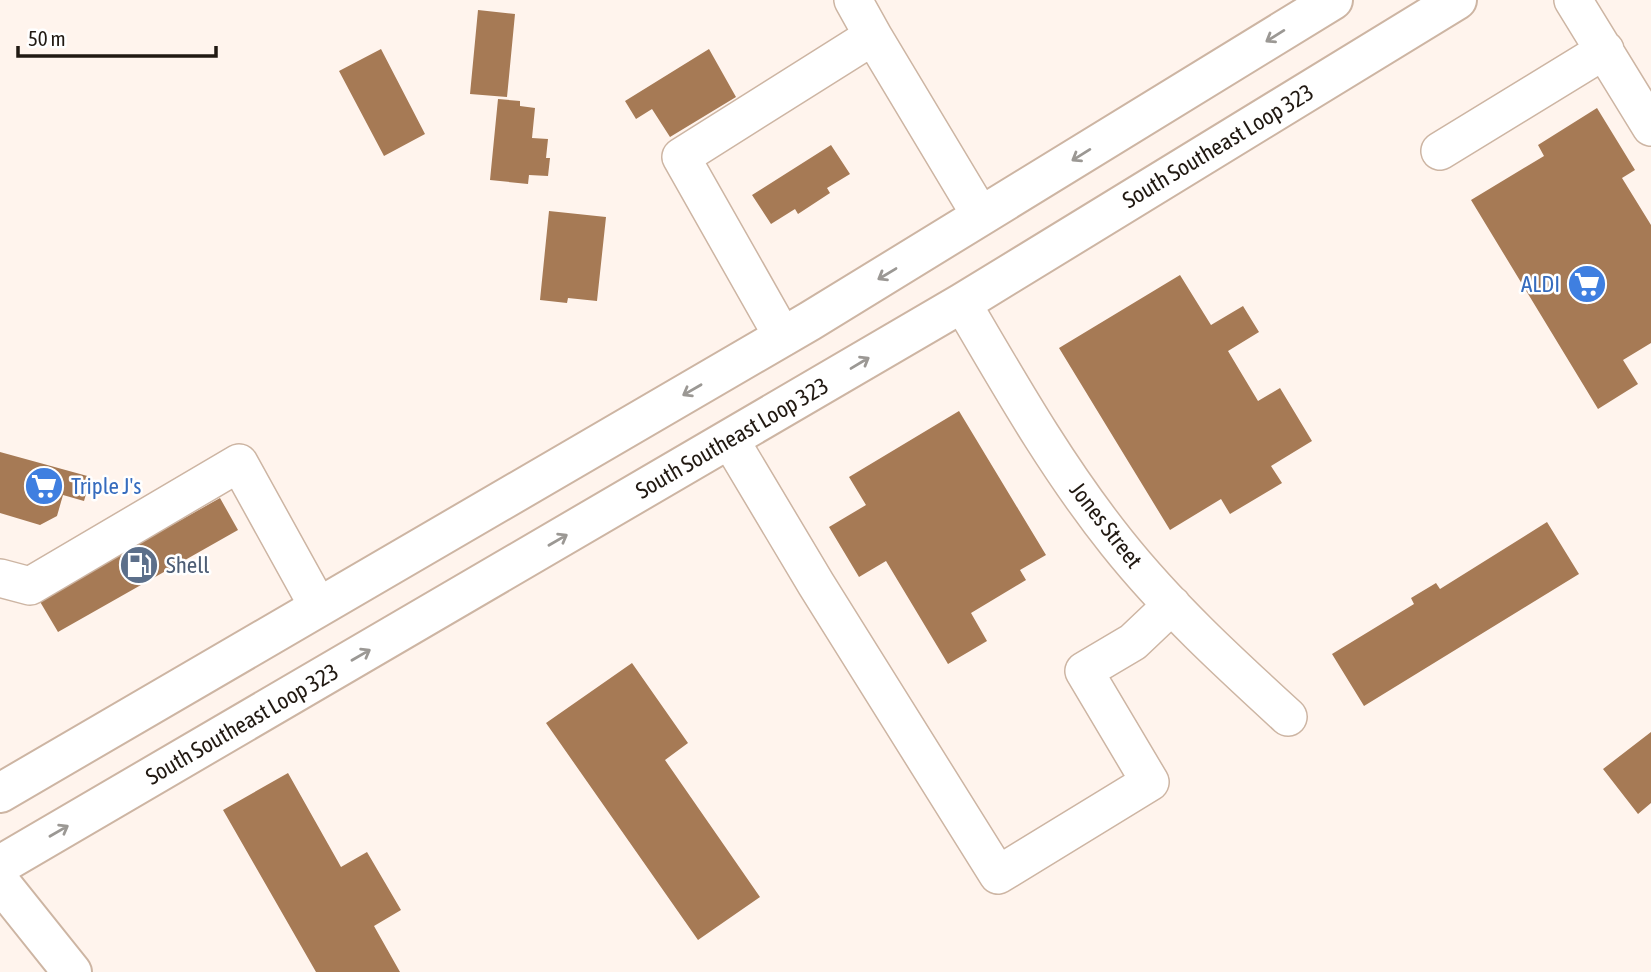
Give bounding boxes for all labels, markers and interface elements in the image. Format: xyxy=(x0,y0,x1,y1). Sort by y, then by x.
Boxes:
scale bar xyxy=(18,14,215,58)
text: 50 m xyxy=(28,26,66,50)
one-way arrow xyxy=(1266,29,1286,43)
street label: South Southeast Loop 323 xyxy=(1118,79,1318,213)
one-way arrow xyxy=(1072,149,1092,163)
supermarket icon: ALDI xyxy=(1566,263,1608,305)
one-way arrow xyxy=(878,267,898,281)
place label: ALDI xyxy=(1521,271,1560,297)
one-way arrow xyxy=(849,356,869,370)
street label: South Southeast Loop 323 xyxy=(631,372,833,504)
one-way arrow xyxy=(682,383,702,397)
supermarket icon: Triple J's xyxy=(23,465,65,507)
place label: Triple J's xyxy=(71,473,141,499)
street label: Jones Street xyxy=(1065,477,1147,573)
one-way arrow xyxy=(547,533,567,547)
fuel station icon: Shell xyxy=(118,544,160,586)
place label: Shell xyxy=(166,552,209,578)
one-way arrow xyxy=(351,647,371,661)
street label: South Southeast Loop 323 xyxy=(141,658,343,790)
one-way arrow xyxy=(48,824,69,837)

